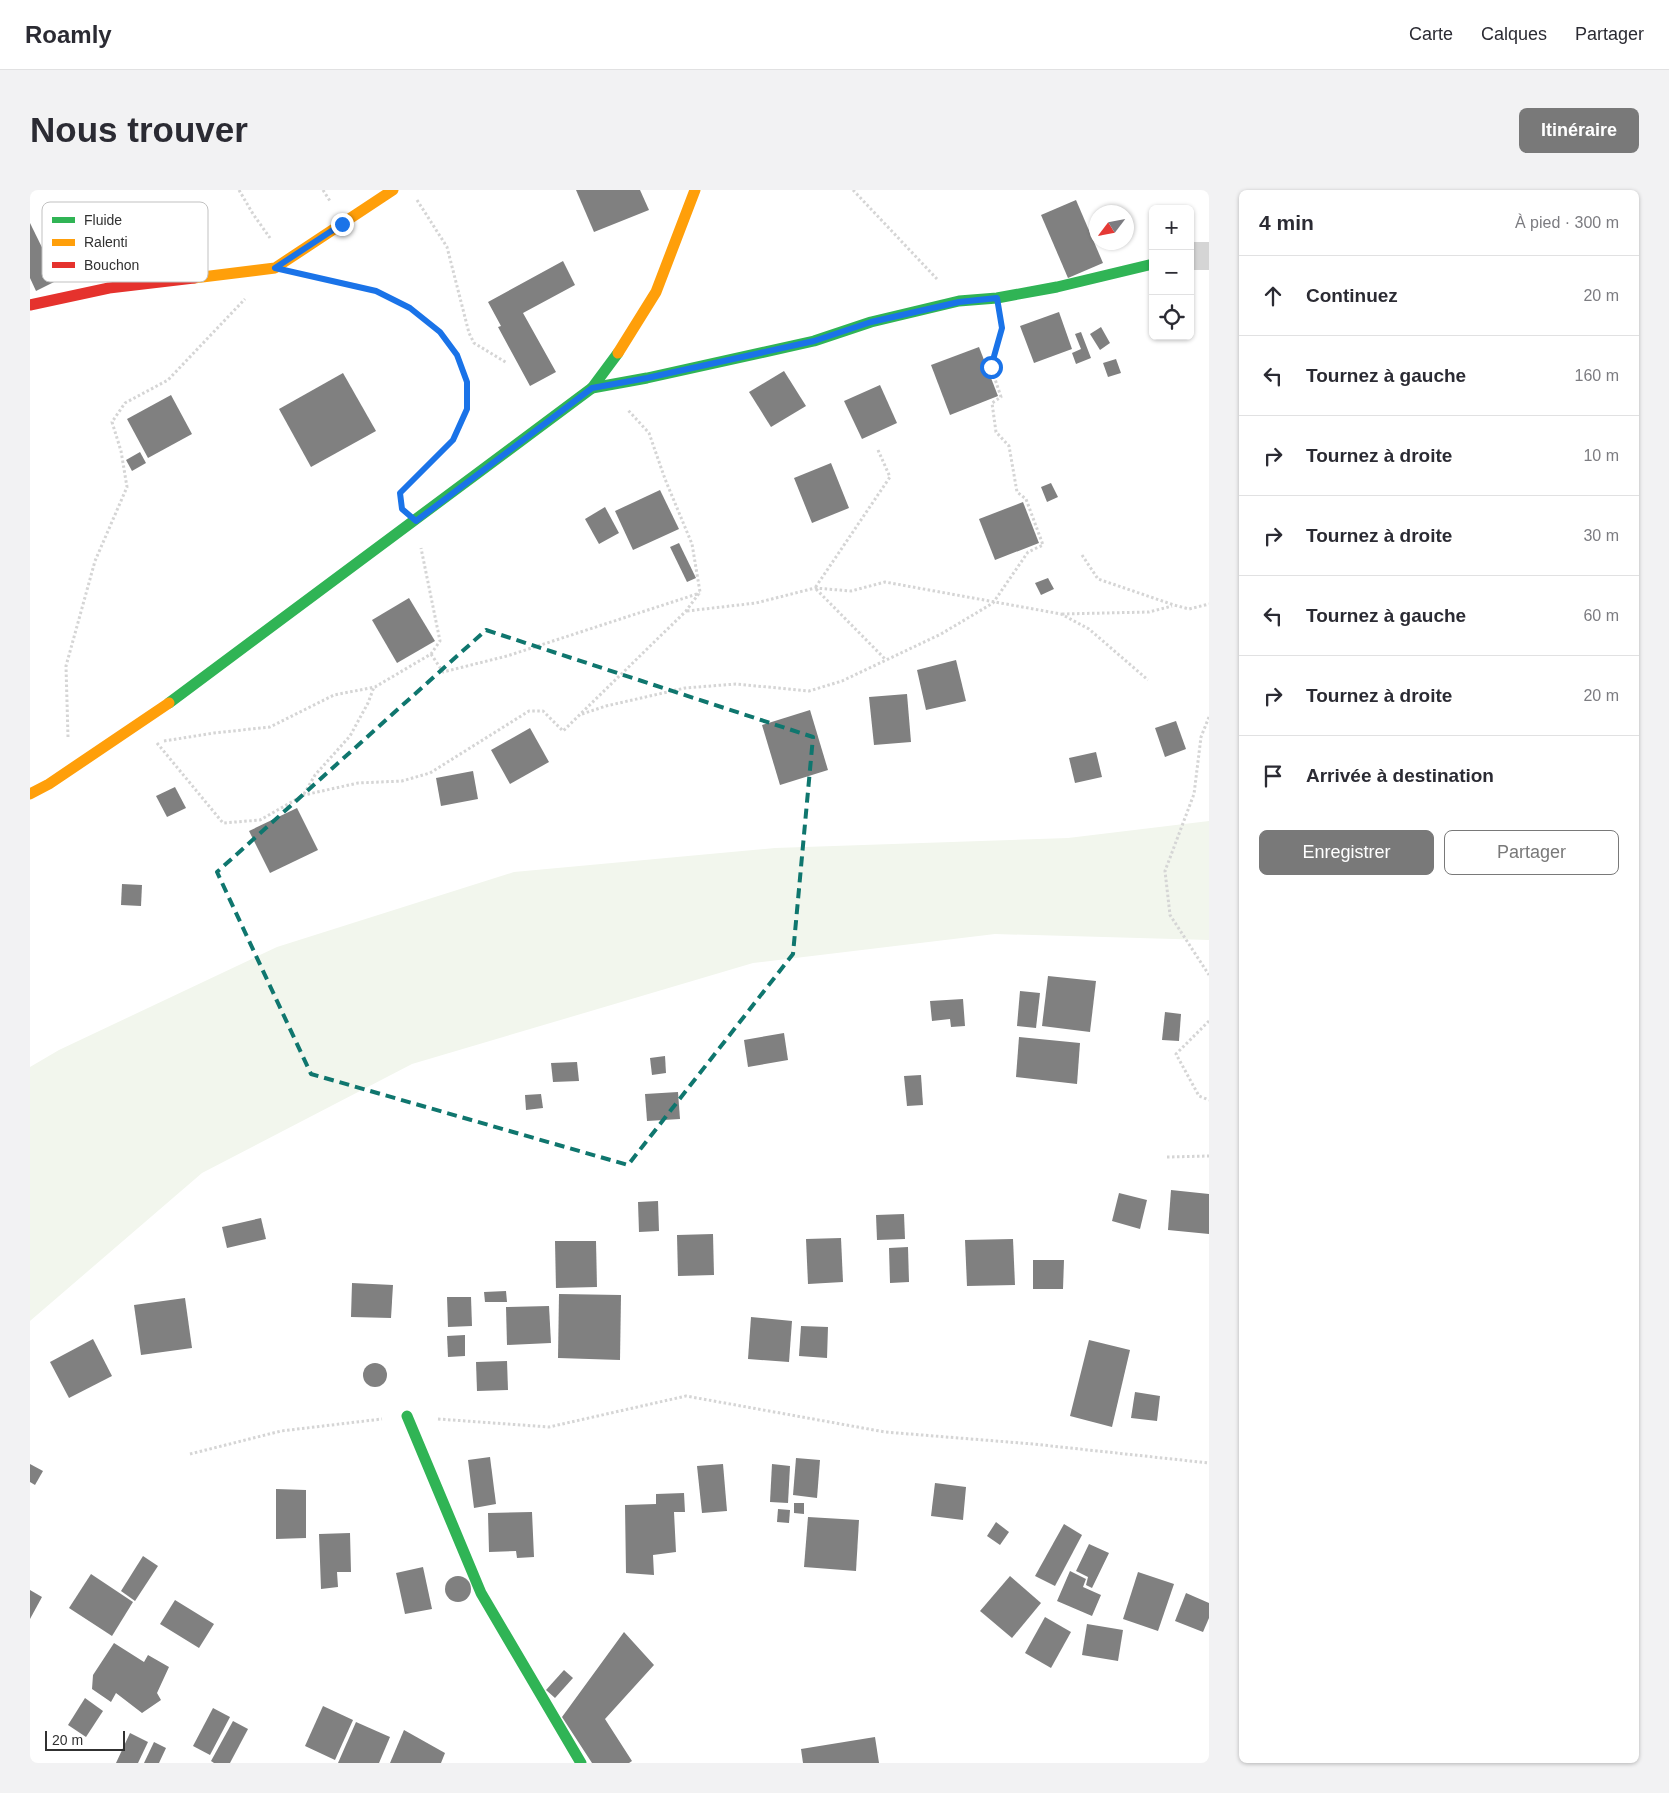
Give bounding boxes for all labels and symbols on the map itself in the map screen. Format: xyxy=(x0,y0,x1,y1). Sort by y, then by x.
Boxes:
legend xyxy=(42,202,208,282)
north arrow xyxy=(1089,205,1134,250)
text: Fluide xyxy=(84,212,122,228)
route end xyxy=(331,213,354,236)
text: Ralenti xyxy=(84,234,128,250)
text: Bouchon xyxy=(84,257,139,273)
route start xyxy=(980,356,1003,379)
scale bar xyxy=(45,1728,125,1751)

